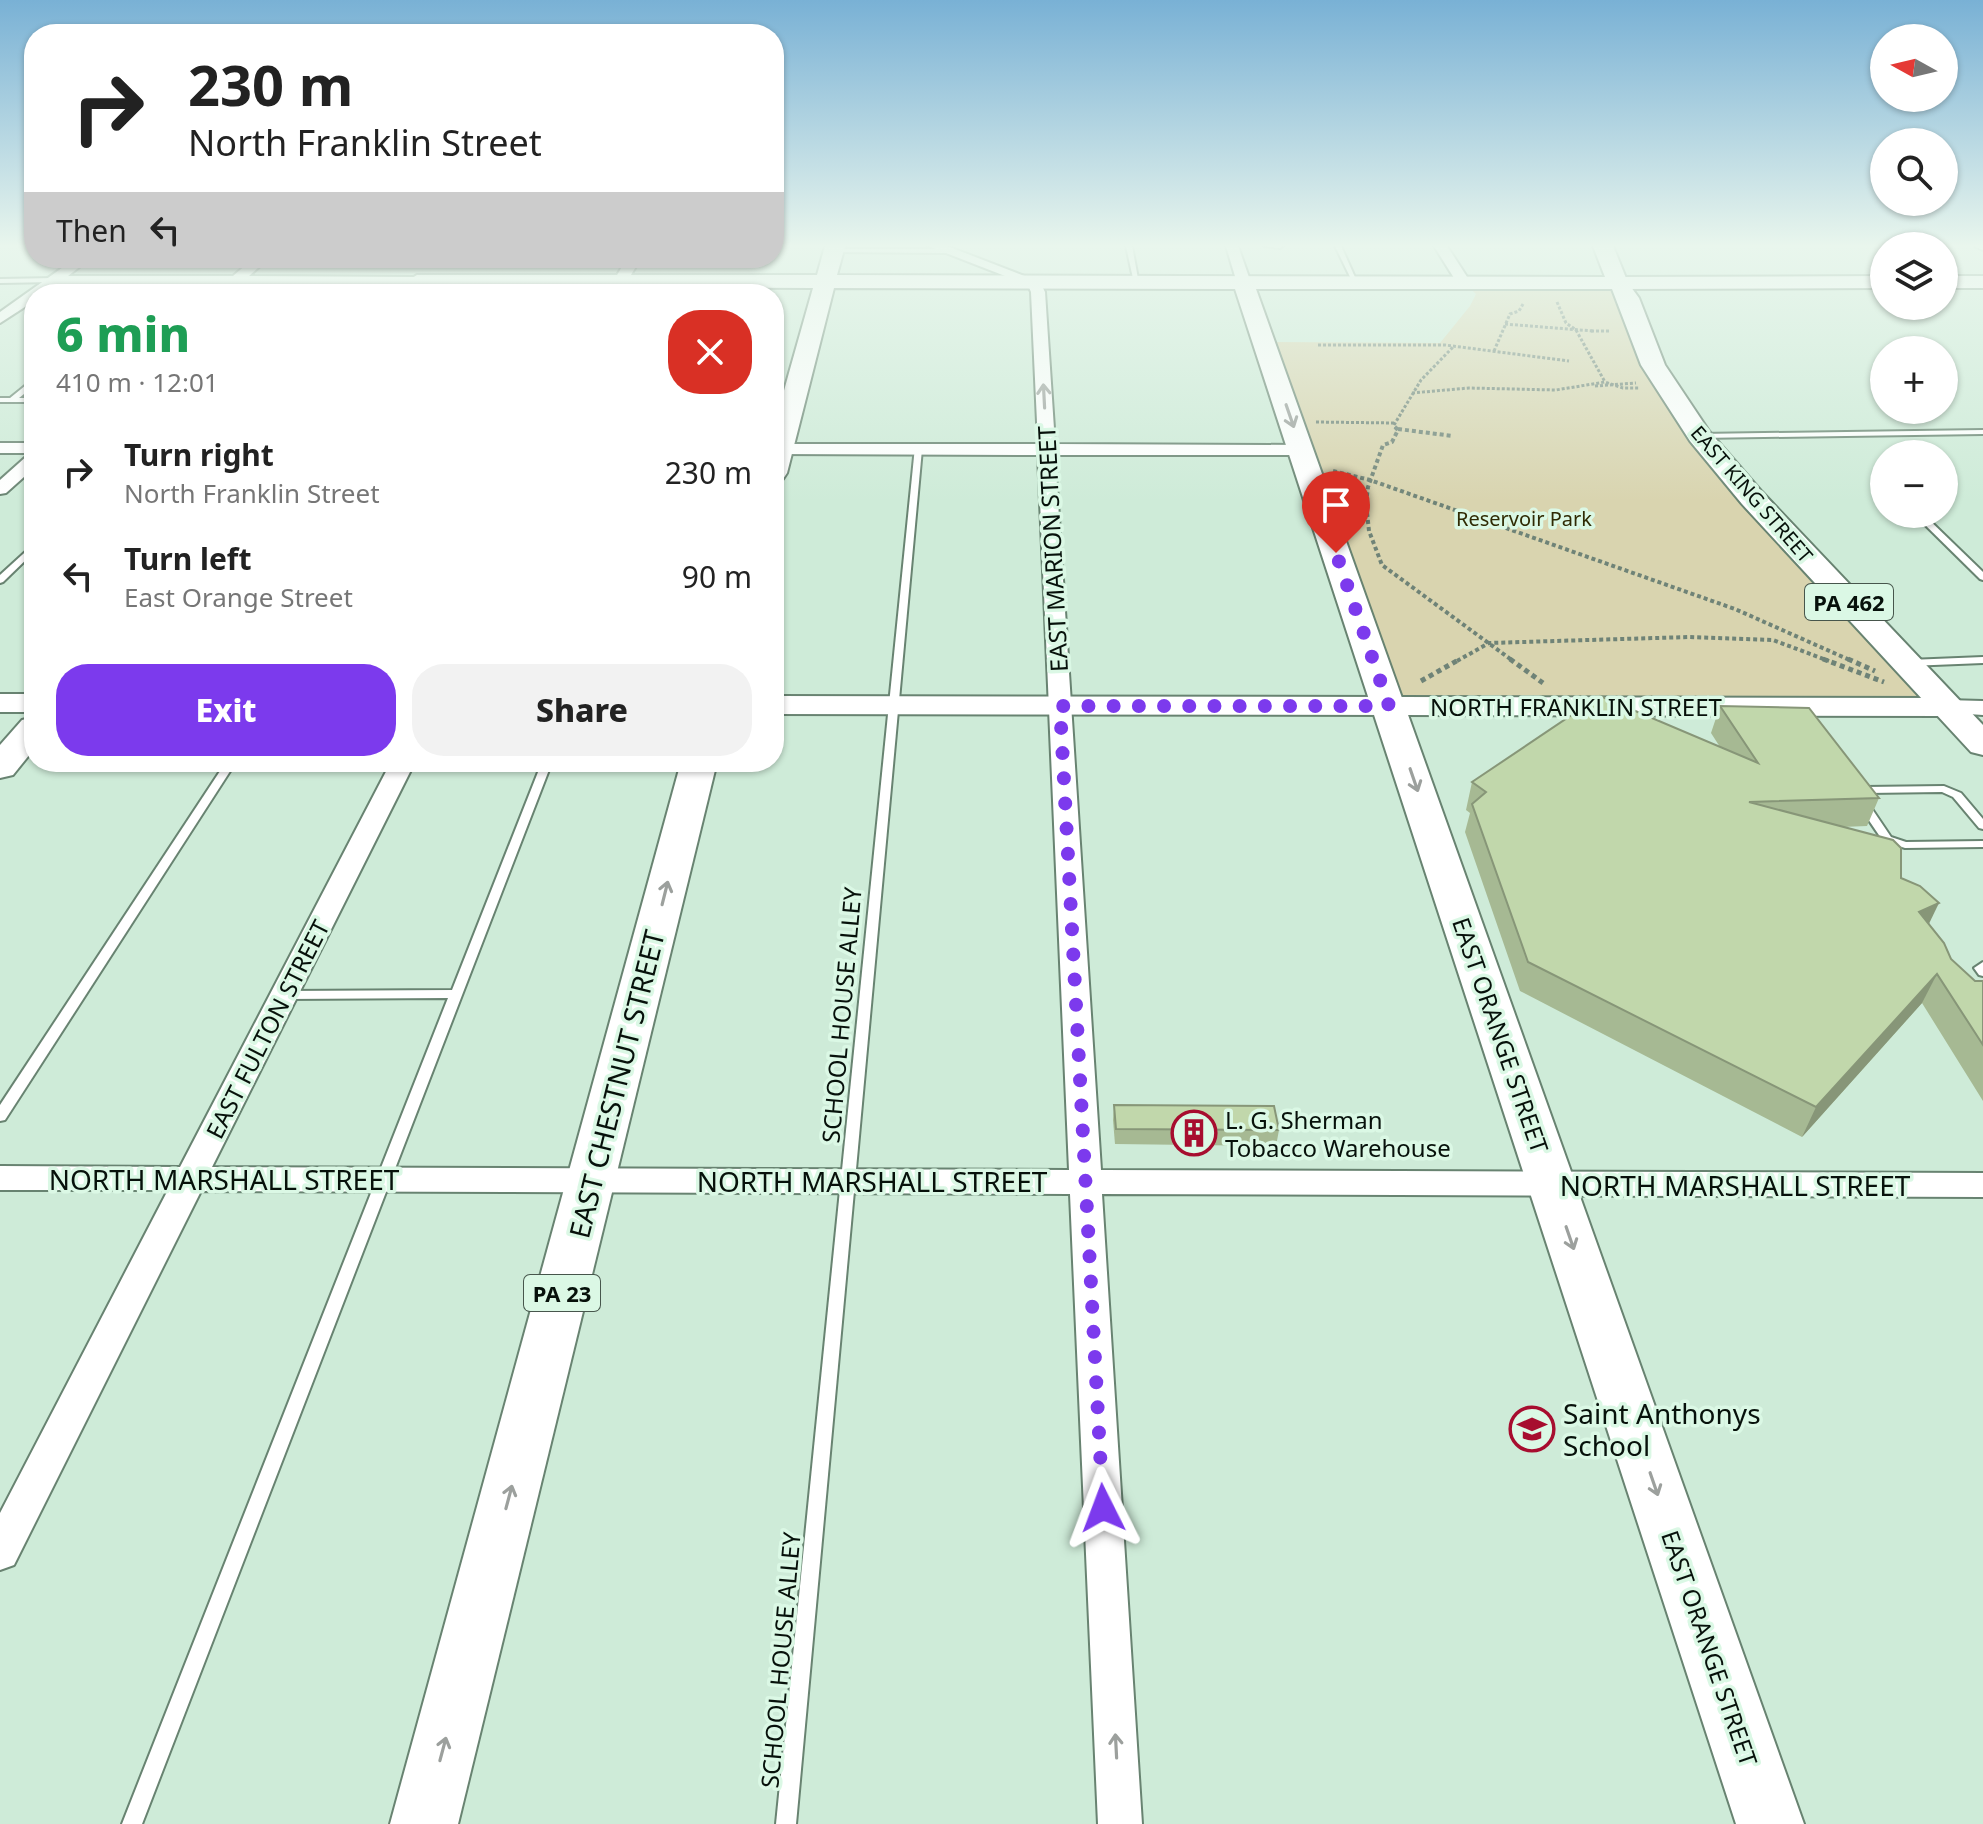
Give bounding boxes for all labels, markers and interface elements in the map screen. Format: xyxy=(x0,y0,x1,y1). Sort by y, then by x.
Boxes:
north arrow xyxy=(1870,24,1958,112)
map controls xyxy=(1870,24,1958,528)
text: 230 m xyxy=(188,46,353,122)
icon: right xyxy=(56,56,160,160)
text: North Franklin Street xyxy=(188,118,542,167)
button: search xyxy=(1870,128,1958,216)
icon: left xyxy=(143,208,187,252)
text: Then xyxy=(56,210,127,251)
button: layers xyxy=(1870,232,1958,320)
text: 6 min xyxy=(56,301,190,366)
button: close xyxy=(668,310,752,394)
button: + xyxy=(1870,336,1958,424)
text: 410 m · 12:01 xyxy=(56,364,219,400)
one-way arrow xyxy=(1036,383,1051,410)
one-way arrow xyxy=(1283,403,1298,428)
street label: EAST KING STREET xyxy=(1685,420,1819,568)
street label: EAST MARION STREET xyxy=(1029,424,1075,673)
text: Turn right xyxy=(124,434,274,475)
button: − xyxy=(1870,440,1958,528)
icon: right xyxy=(56,450,100,494)
text: 230 m xyxy=(665,452,752,493)
pin xyxy=(1302,471,1370,553)
text: North Franklin Street xyxy=(124,475,380,511)
icon: arrive xyxy=(1314,483,1358,527)
park label: Reservoir Park xyxy=(1456,505,1592,532)
text: Turn left xyxy=(124,538,252,579)
icon: left xyxy=(56,554,100,598)
text: 90 m xyxy=(682,556,752,597)
text: East Orange Street xyxy=(124,579,353,615)
road number: PA 462 xyxy=(1805,584,1893,620)
button: Exit xyxy=(56,664,396,756)
button: Share xyxy=(412,664,752,756)
street label: NORTH FRANKLIN STREET xyxy=(1430,690,1723,723)
one-way arrow xyxy=(1407,768,1422,793)
one-way arrow xyxy=(659,880,674,906)
street label: SCHOOL HOUSE ALLEY xyxy=(813,885,869,1144)
street label: EAST ORANGE STREET xyxy=(1445,913,1557,1158)
street label: EAST FULTON STREET xyxy=(198,914,337,1144)
street label: EAST CHESTNUT STREET xyxy=(559,926,673,1242)
place label: L. G. Sherman Tobacco Warehouse xyxy=(1225,1103,1451,1164)
building icon: L. G. Sherman Tobacco Warehouse xyxy=(1170,1109,1218,1157)
street label: NORTH MARSHALL STREET xyxy=(49,1160,400,1198)
street label: NORTH MARSHALL STREET xyxy=(697,1162,1048,1200)
street label: NORTH MARSHALL STREET xyxy=(1560,1166,1911,1204)
one-way arrow xyxy=(1563,1226,1578,1251)
road number: PA 23 xyxy=(524,1275,600,1311)
place label: Saint Anthonys School xyxy=(1563,1394,1761,1464)
school or university icon: Saint Anthonys School xyxy=(1508,1405,1556,1453)
position arrow xyxy=(1061,1466,1145,1550)
one-way arrow xyxy=(1647,1472,1662,1497)
one-way arrow xyxy=(502,1484,517,1510)
street label: EAST ORANGE STREET xyxy=(1654,1526,1766,1771)
street label: SCHOOL HOUSE ALLEY xyxy=(752,1530,808,1789)
one-way arrow xyxy=(1108,1733,1123,1760)
one-way arrow xyxy=(437,1736,452,1762)

